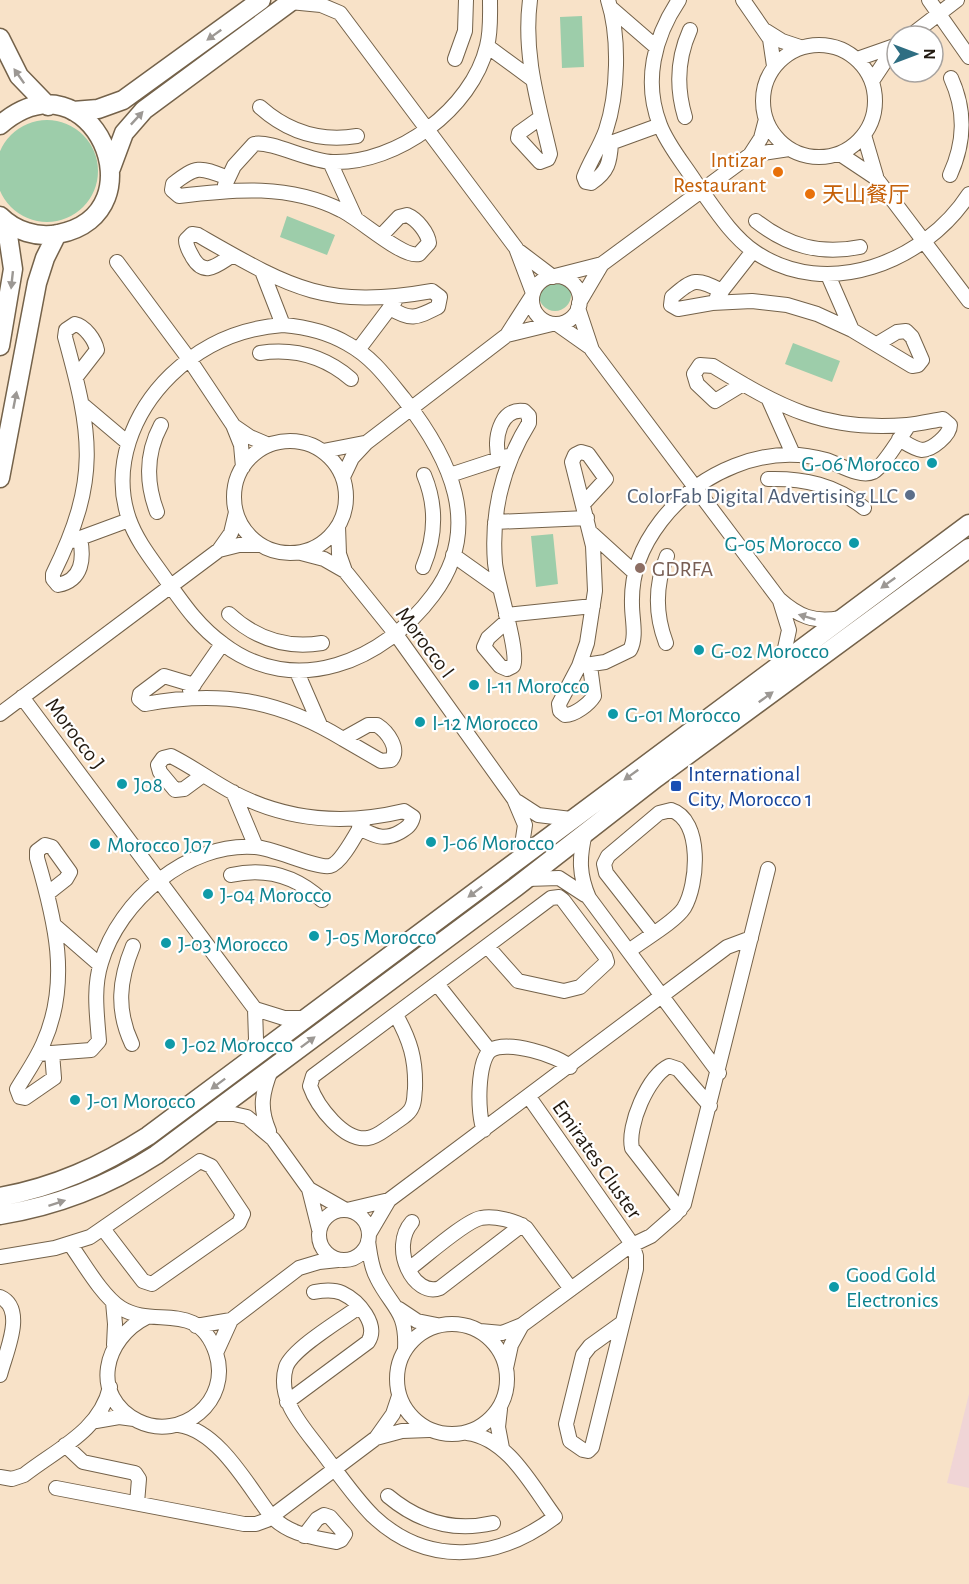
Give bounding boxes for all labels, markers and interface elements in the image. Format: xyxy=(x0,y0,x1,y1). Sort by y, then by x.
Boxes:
north arrow xyxy=(885,24,945,84)
one-way arrow xyxy=(206,29,222,41)
text: N xyxy=(921,48,937,60)
one-way arrow xyxy=(13,68,25,84)
one-way arrow xyxy=(129,111,143,125)
place label: Intizar Restaurant xyxy=(673,149,766,196)
marker: Intizar Restaurant xyxy=(771,165,785,179)
place label: 天山餐厅 xyxy=(822,183,910,206)
marker: 天山餐厅 xyxy=(803,187,817,201)
one-way arrow xyxy=(7,270,17,289)
one-way arrow xyxy=(11,390,20,409)
place label: G-06 Morocco xyxy=(801,453,920,475)
marker: G-06 Morocco xyxy=(925,456,939,470)
place label: ColorFab Digital Advertising LLC xyxy=(627,485,898,507)
marker: ColorFab Digital Advertising LLC xyxy=(903,488,917,502)
place label: G-05 Morocco xyxy=(724,533,842,555)
marker: G-05 Morocco xyxy=(847,536,861,550)
place label: GDRFA xyxy=(652,558,714,580)
marker: GDRFA xyxy=(633,561,647,575)
one-way arrow xyxy=(880,577,896,589)
street label: Morocco I xyxy=(392,603,459,682)
one-way arrow xyxy=(798,612,816,621)
place label: G-02 Morocco xyxy=(711,640,829,662)
marker: G-02 Morocco xyxy=(692,643,706,657)
place label: I-11 Morocco xyxy=(486,675,590,697)
marker: I-11 Morocco xyxy=(467,678,481,692)
one-way arrow xyxy=(758,691,774,703)
street label: Morocco J xyxy=(41,694,109,774)
place label: G-01 Morocco xyxy=(625,704,741,726)
marker: G-01 Morocco xyxy=(606,707,620,721)
place label: I-12 Morocco xyxy=(432,712,538,734)
marker: I-12 Morocco xyxy=(413,715,427,729)
place label: International City, Morocco 1 xyxy=(688,763,813,810)
one-way arrow xyxy=(623,769,638,781)
place label: J08 xyxy=(134,774,163,796)
marker: J08 xyxy=(115,777,129,791)
marker: International City, Morocco 1 xyxy=(669,779,683,793)
place label: J-06 Morocco xyxy=(443,832,555,854)
place label: Morocco J07 xyxy=(107,834,211,856)
marker: J-06 Morocco xyxy=(424,835,438,849)
marker: Morocco J07 xyxy=(88,837,102,851)
place label: J-04 Morocco xyxy=(220,884,332,906)
one-way arrow xyxy=(467,886,483,898)
marker: J-04 Morocco xyxy=(201,887,215,901)
place label: J-05 Morocco xyxy=(326,926,436,948)
marker: J-05 Morocco xyxy=(307,929,321,943)
place label: J-03 Morocco xyxy=(178,933,288,955)
marker: J-03 Morocco xyxy=(159,936,173,950)
place label: J-02 Morocco xyxy=(182,1034,293,1056)
one-way arrow xyxy=(300,1036,316,1048)
marker: J-02 Morocco xyxy=(163,1037,177,1051)
one-way arrow xyxy=(210,1078,226,1090)
place label: J-01 Morocco xyxy=(87,1090,196,1112)
marker: J-01 Morocco xyxy=(68,1093,82,1107)
street label: Emirates Cluster xyxy=(548,1096,646,1223)
one-way arrow xyxy=(48,1197,66,1207)
place label: Good Gold Electronics xyxy=(846,1264,939,1311)
marker: Good Gold Electronics xyxy=(827,1280,841,1294)

